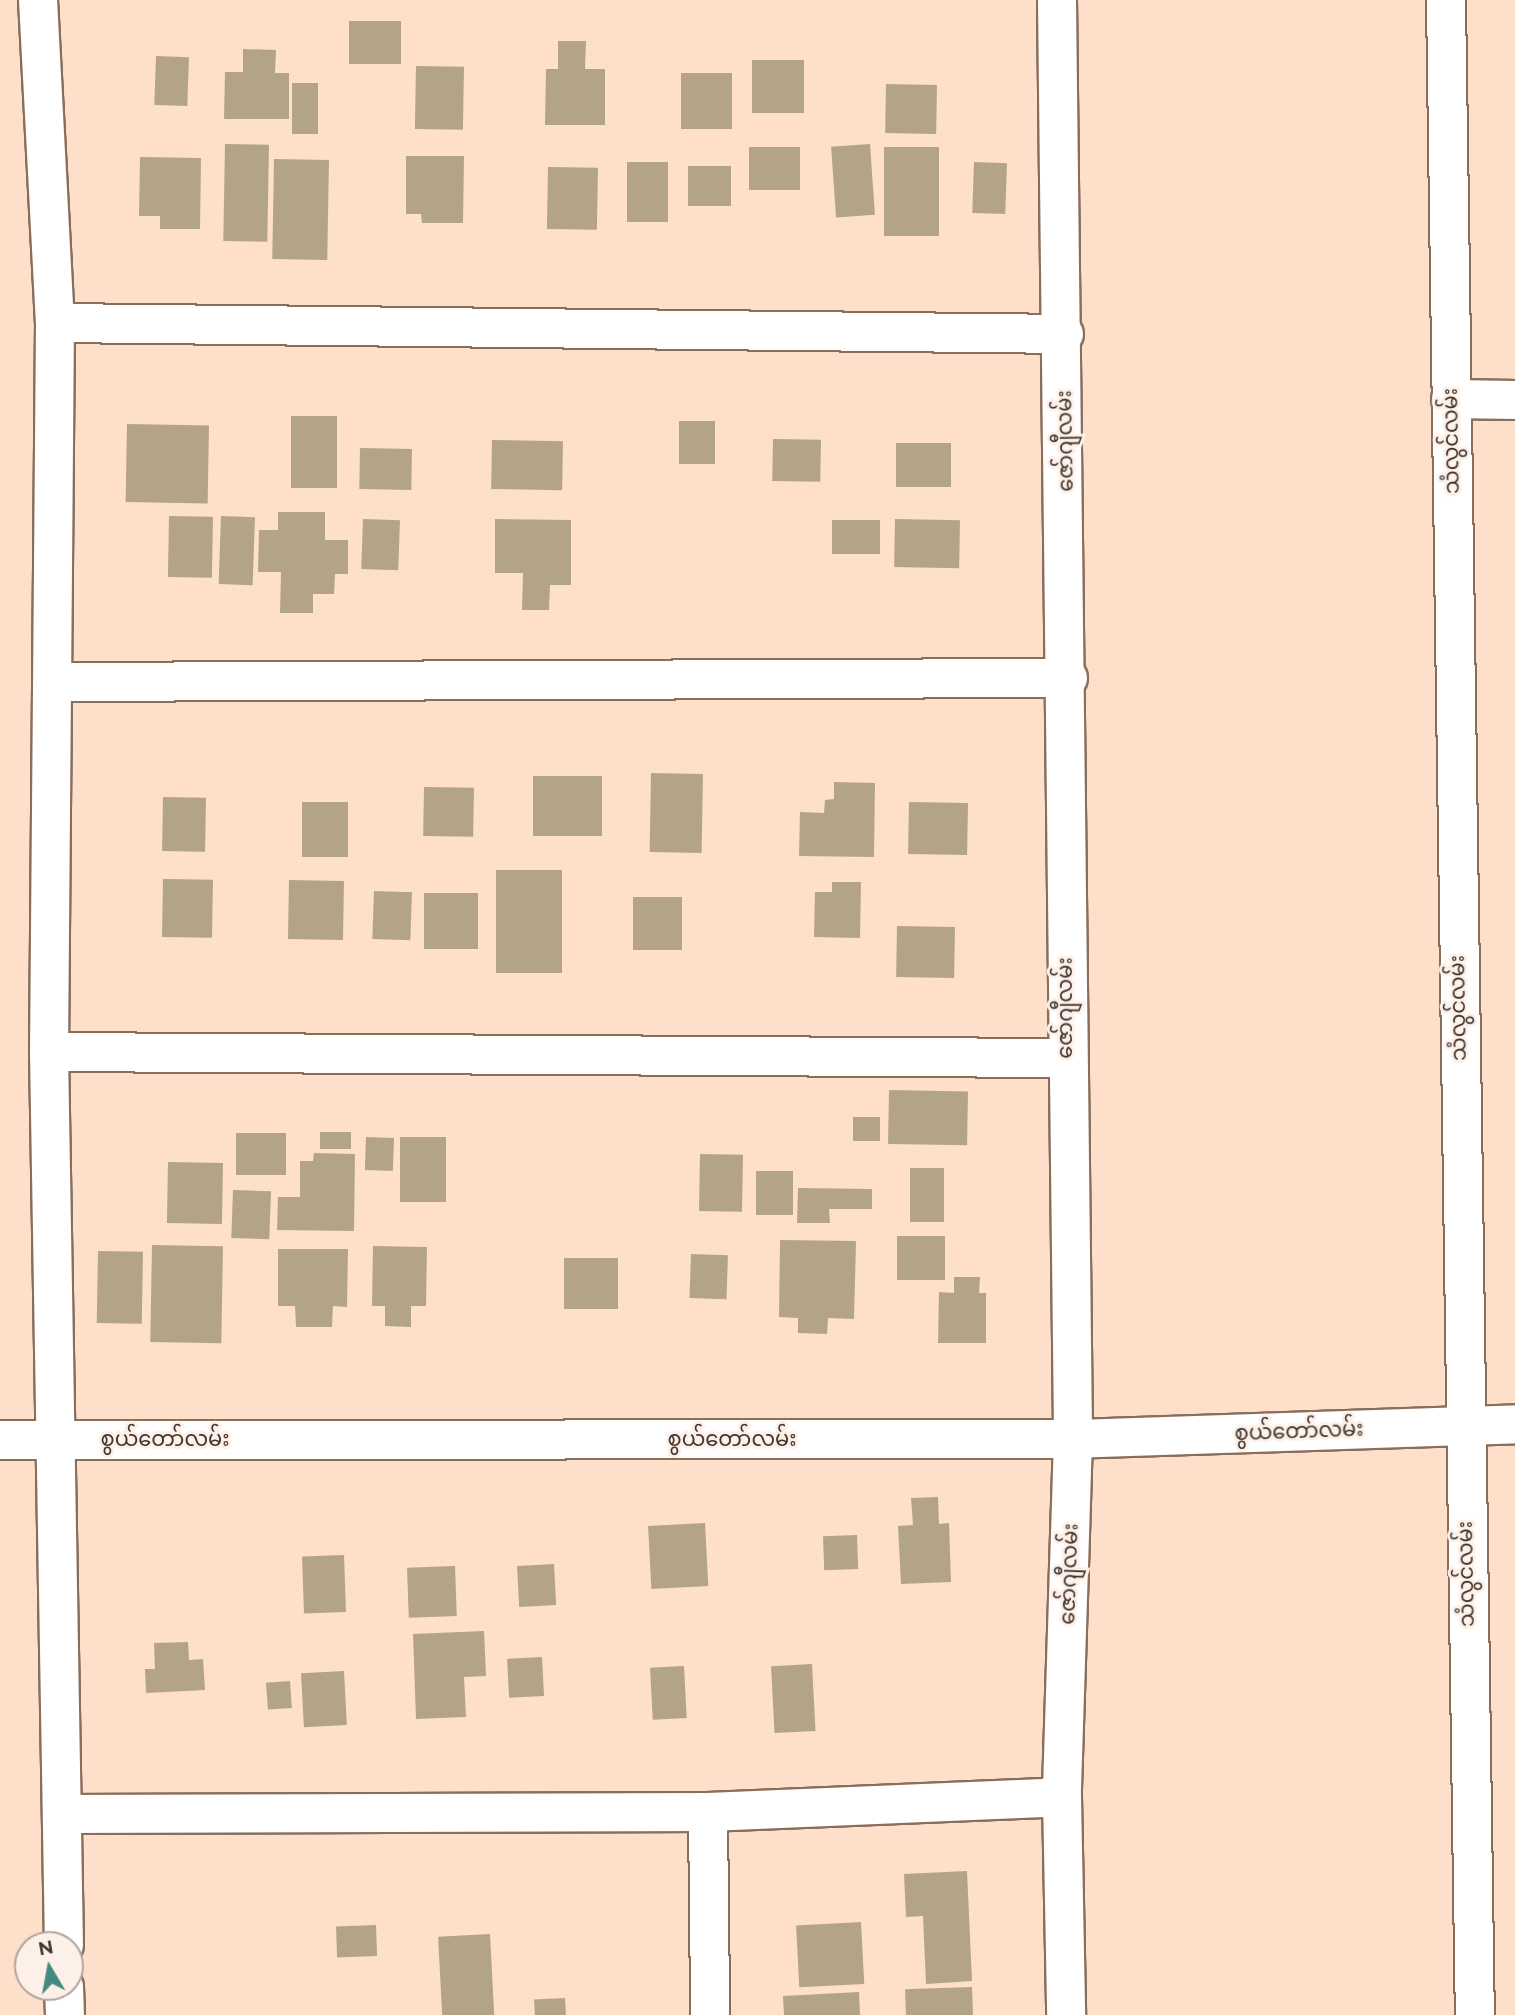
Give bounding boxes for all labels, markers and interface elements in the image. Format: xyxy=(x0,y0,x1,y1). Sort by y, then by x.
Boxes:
street label: သံလွင်လမ်း xyxy=(1437,388,1465,494)
street label: ဇော်ဂျီလမ်း xyxy=(1052,390,1078,492)
street label: သံလွင်လမ်း xyxy=(1444,955,1472,1061)
street label: ဇော်ဂျီလမ်း xyxy=(1052,957,1078,1059)
street label: စွယ်တော်လမ်း xyxy=(1234,1416,1364,1446)
street label: စွယ်တော်လမ်း xyxy=(100,1426,230,1452)
street label: စွယ်တော်လမ်း xyxy=(667,1426,797,1452)
street label: သံလွင်လမ်း xyxy=(1452,1521,1480,1627)
street label: ဇော်ဂျီလမ်း xyxy=(1055,1523,1083,1625)
north arrow xyxy=(14,1931,84,2001)
text: N xyxy=(37,1935,55,1959)

